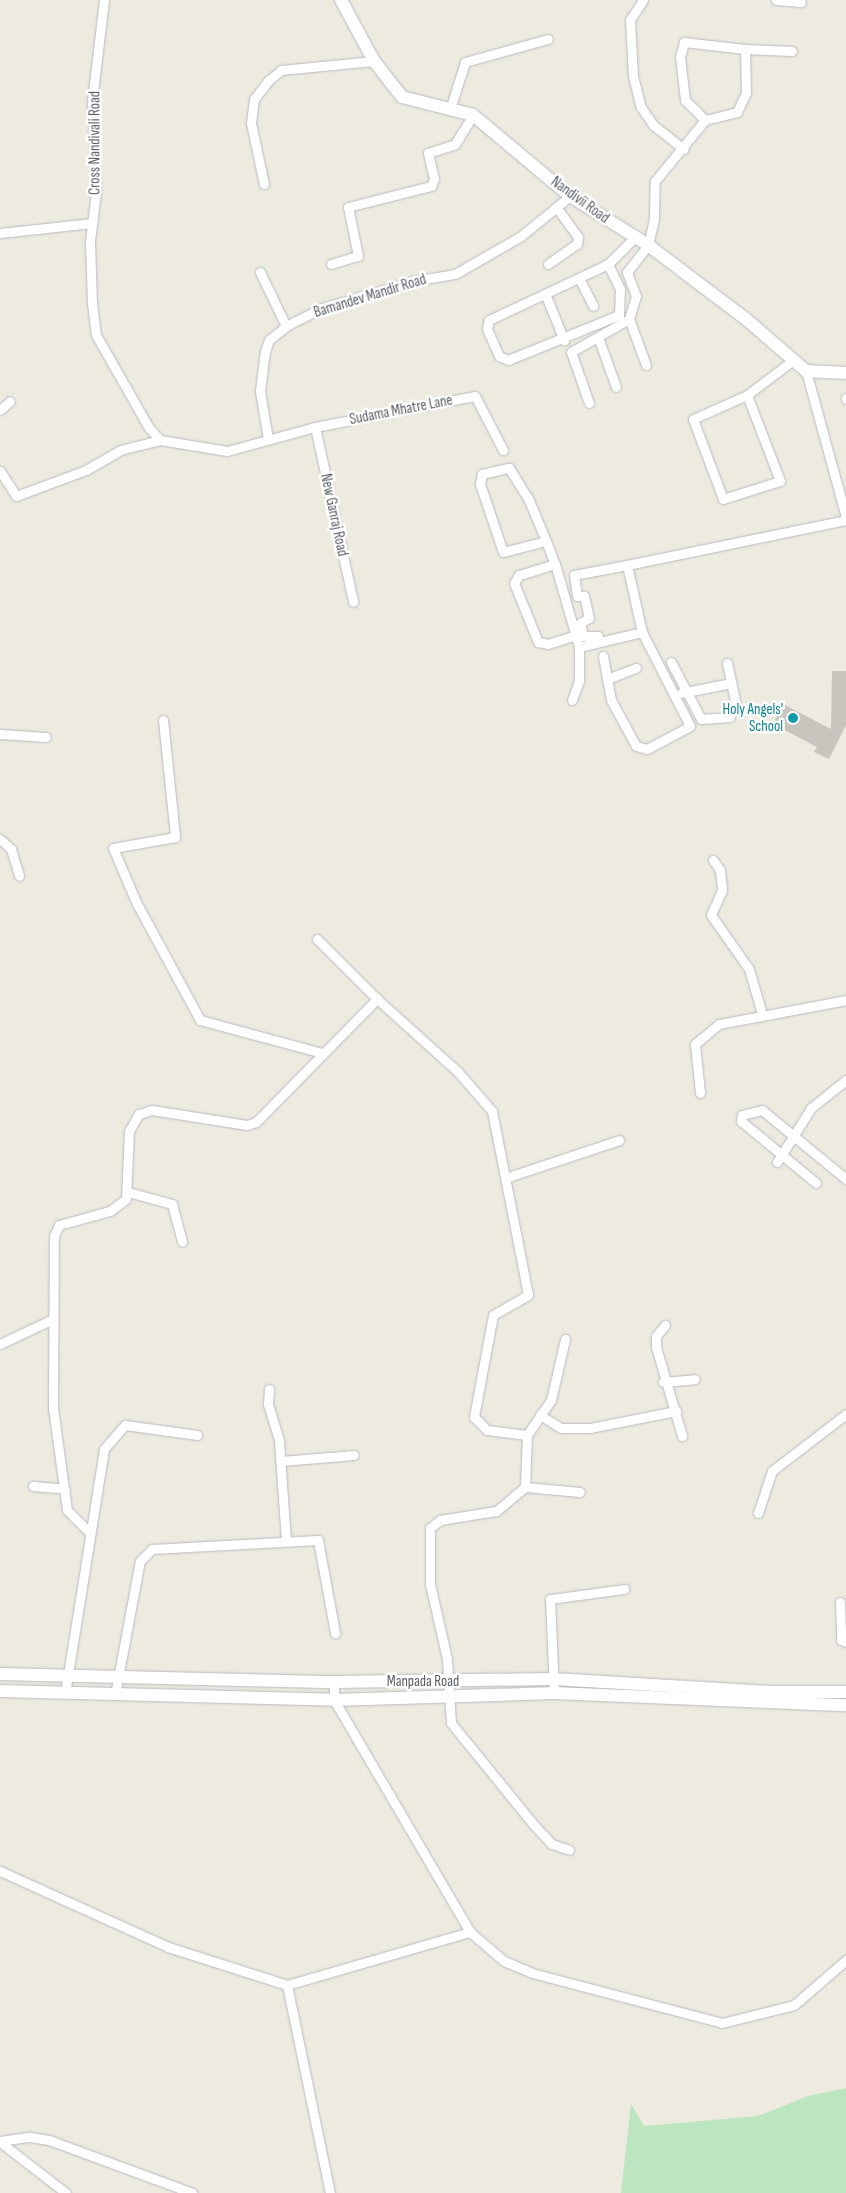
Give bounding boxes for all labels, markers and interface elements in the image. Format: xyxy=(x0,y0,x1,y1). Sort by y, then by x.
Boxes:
street label: Cross Nandivali Road xyxy=(86,91,104,195)
street label: Nandivii Road xyxy=(547,173,613,227)
street label: Bamandev Mandir Road xyxy=(312,270,428,322)
street label: Sudama Mhatre Lane xyxy=(348,391,454,429)
street label: New Ganraj Road xyxy=(316,472,352,558)
place label: Holy Angels' School xyxy=(723,700,783,735)
marker: Holy Angels' School xyxy=(787,712,799,724)
street label: Manpada Road xyxy=(387,1673,459,1691)

